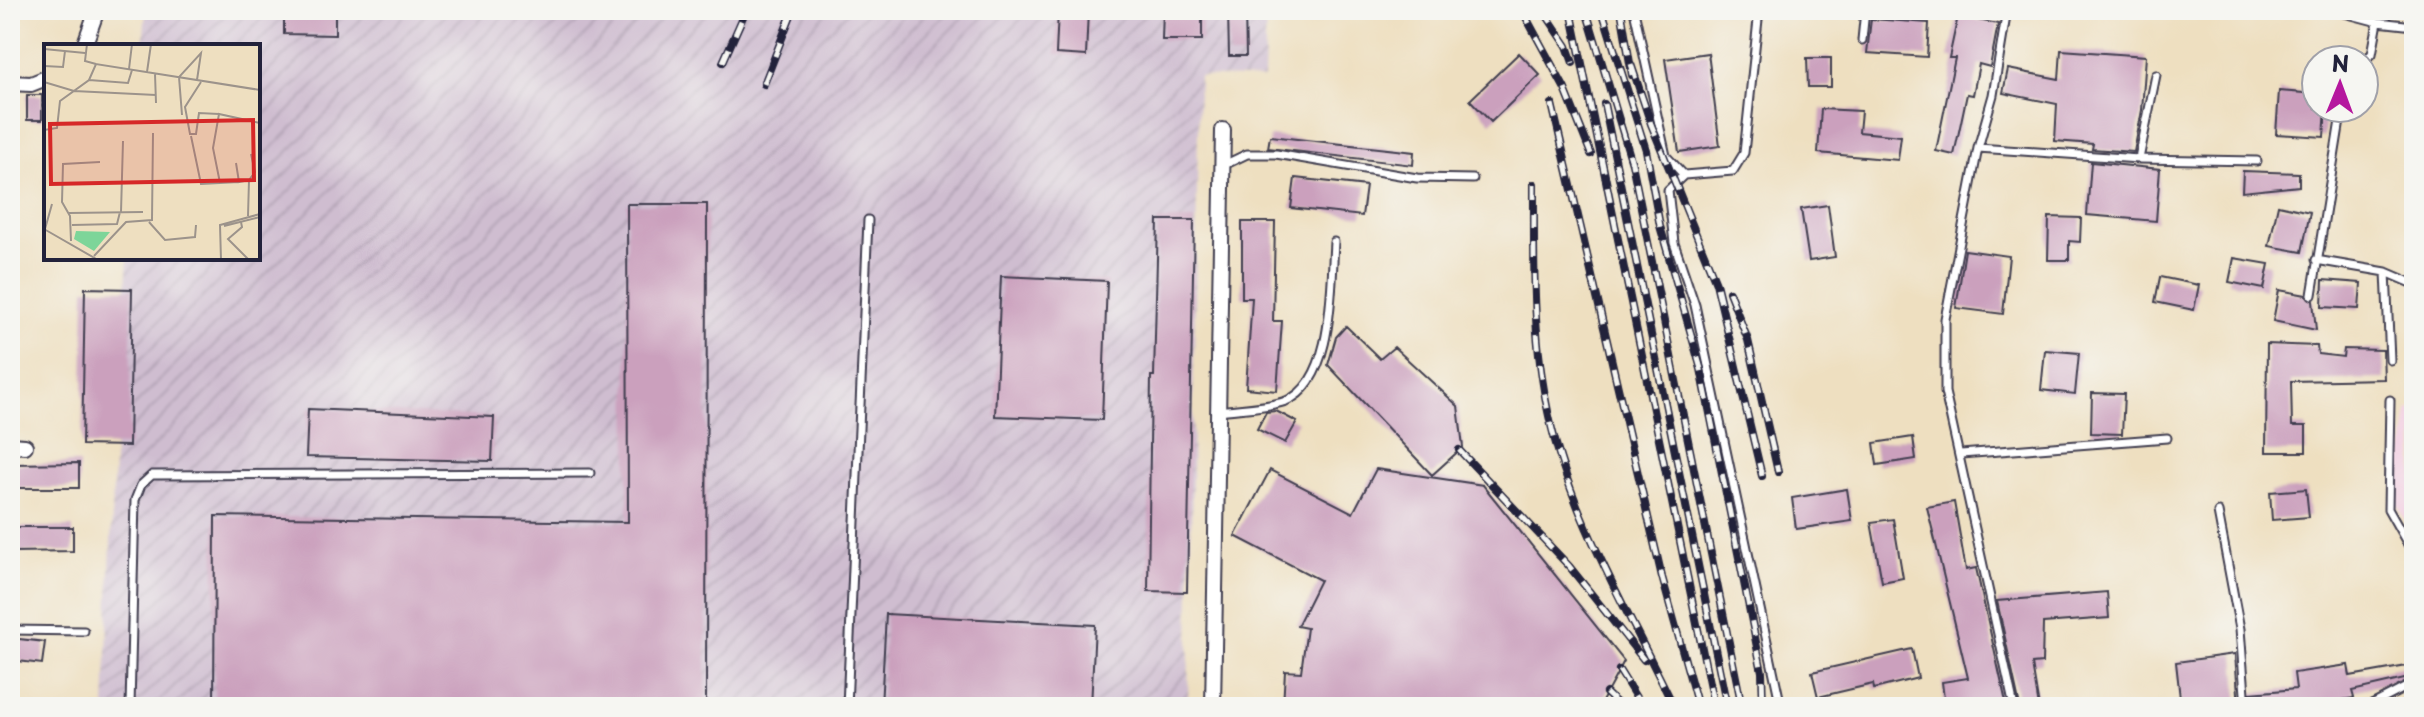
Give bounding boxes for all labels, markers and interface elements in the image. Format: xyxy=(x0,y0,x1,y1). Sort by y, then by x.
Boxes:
inset map xyxy=(44,44,260,260)
north arrow xyxy=(2300,44,2380,124)
text: N xyxy=(2331,46,2349,79)

